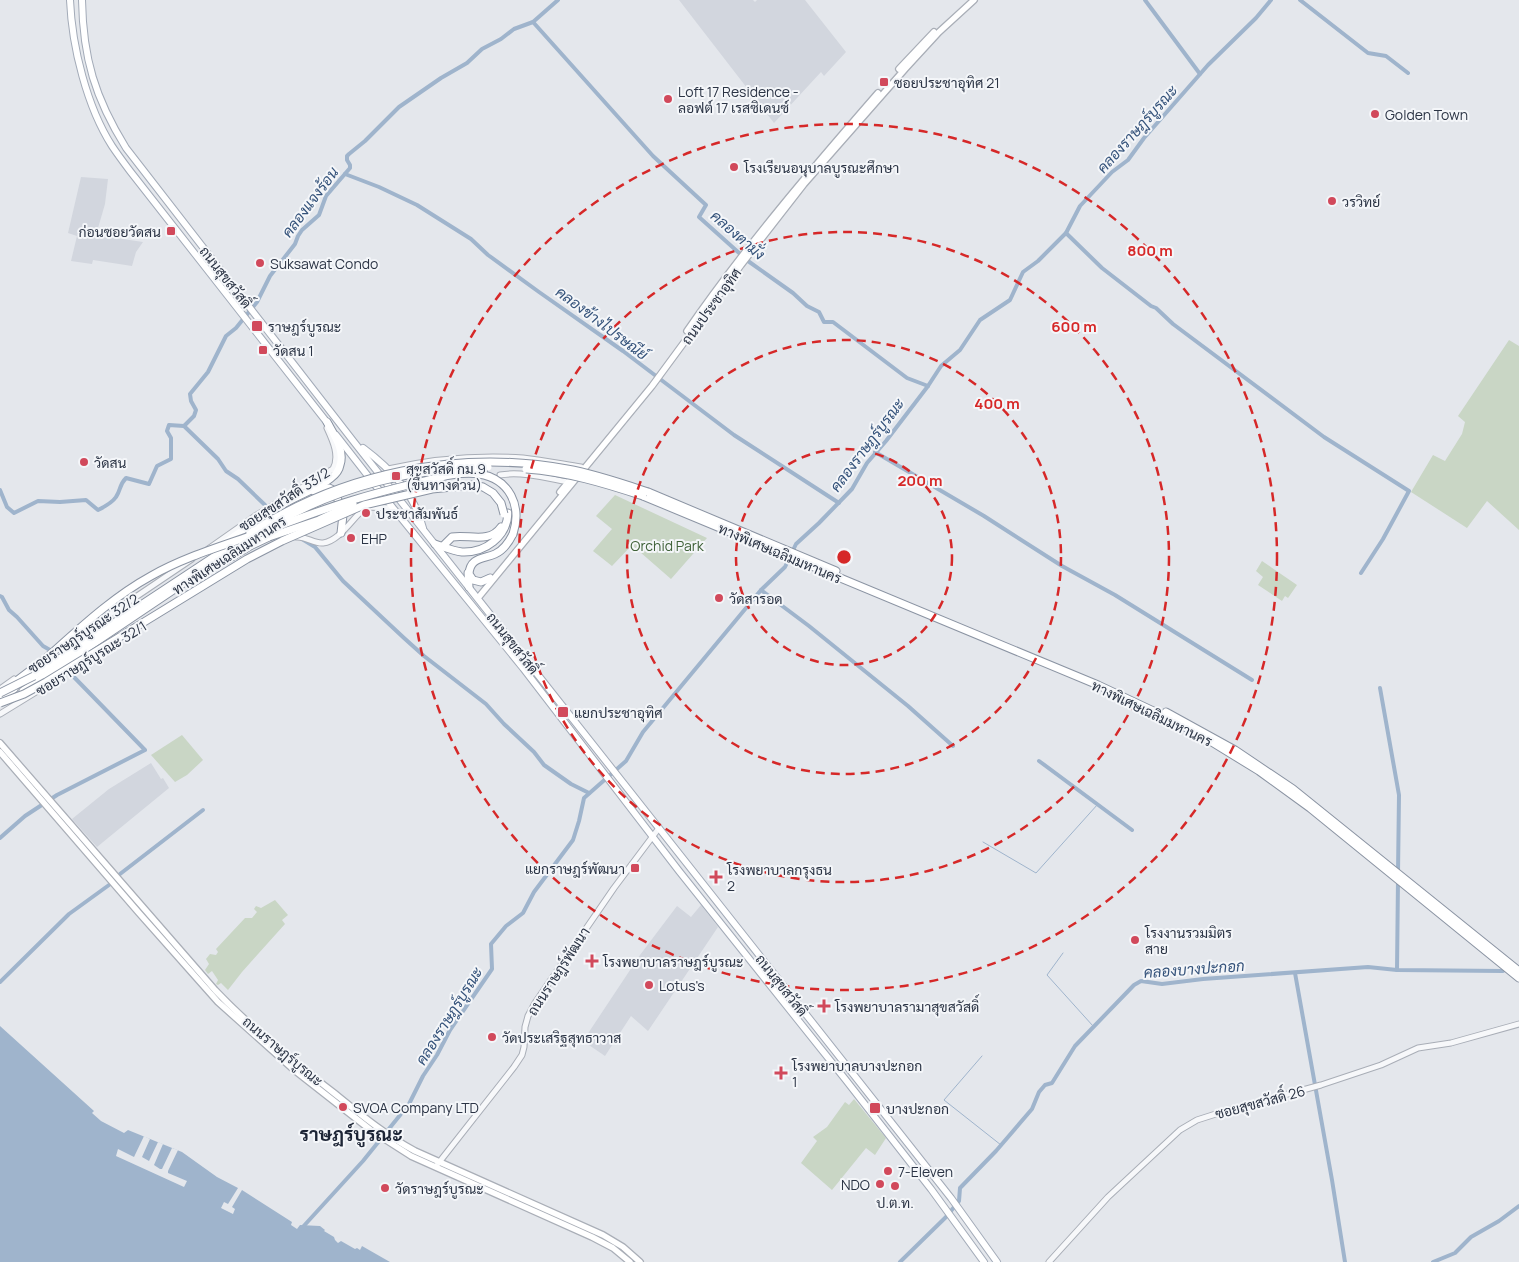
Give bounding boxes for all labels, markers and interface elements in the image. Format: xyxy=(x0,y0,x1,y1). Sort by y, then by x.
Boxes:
place label: ซอยประชาอุทิศ 21 xyxy=(894,73,1000,93)
marker: ซอยประชาอุทิศ 21 xyxy=(878,76,890,88)
water label: คลองราษฎร์บูรณะ xyxy=(1092,80,1182,178)
place label: Loft 17 Residence - ลอฟต์ 17 เรสซิเดนซ์ xyxy=(678,82,799,117)
marker: Loft 17 Residence - ลอฟต์ 17 เรสซิเดนซ์ xyxy=(662,93,674,105)
place label: Golden Town xyxy=(1385,105,1468,124)
marker: Golden Town xyxy=(1369,108,1381,120)
place label: โรงเรียนอนุบาลบูรณะศึกษา xyxy=(743,158,899,178)
marker: โรงเรียนอนุบาลบูรณะศึกษา xyxy=(728,161,740,173)
water label: คลองแจงร้อน xyxy=(277,162,344,241)
place label: วรวิทย์ xyxy=(1342,192,1380,211)
marker: วรวิทย์ xyxy=(1326,195,1338,207)
water label: คลองตามั่ง xyxy=(706,203,772,265)
place label: ก่อนซอยวัดสน xyxy=(78,222,161,241)
marker: ก่อนซอยวัดสน xyxy=(165,225,177,237)
text: 800 m xyxy=(1127,240,1173,261)
street label: ถนนสุขสวัสดิ์ xyxy=(195,241,258,313)
place label: Suksawat Condo xyxy=(270,254,378,273)
marker: Suksawat Condo xyxy=(254,257,266,269)
street label: ถนนประชาอุทิศ xyxy=(677,264,746,349)
water label: คลองข้างไปรษณีย์ xyxy=(552,281,654,366)
text: 600 m xyxy=(1051,316,1097,337)
place label: ราษฎร์บูรณะ xyxy=(268,317,341,337)
marker: ราษฎร์บูรณะ xyxy=(250,319,264,333)
place label: วัดสน 1 xyxy=(273,341,314,360)
marker: วัดสน 1 xyxy=(257,344,269,356)
text: 400 m xyxy=(974,393,1020,414)
water label: คลองราษฎร์บูรณะ xyxy=(825,394,909,496)
place label: วัดสน xyxy=(94,453,127,472)
marker: วัดสน xyxy=(78,456,90,468)
place label: สุขสวัสดิ์ กม.9 (ขึ้นทางด่วน) xyxy=(406,456,486,494)
street label: ซอยสุขสวัสดิ์ 33/2 xyxy=(234,461,334,536)
marker: สุขสวัสดิ์ กม.9 (ขึ้นทางด่วน) xyxy=(390,470,402,482)
text: 200 m xyxy=(897,470,943,491)
place label: ประชาสัมพันธ์ xyxy=(376,504,458,523)
marker: ประชาสัมพันธ์ xyxy=(360,507,372,519)
street label: ทางพิเศษเฉลิมมหานคร xyxy=(168,511,290,599)
street label: ทางพิเศษเฉลิมมหานคร xyxy=(715,518,845,588)
place label: EHP xyxy=(361,529,388,548)
marker: EHP xyxy=(345,532,357,544)
park label: Orchid Park xyxy=(630,536,705,555)
centre of rings xyxy=(835,548,853,566)
street label: ซอยราษฎร์บูรณะ 32/2 xyxy=(24,589,143,678)
place label: วัดสารอด xyxy=(729,589,783,608)
marker: วัดสารอด xyxy=(713,592,725,604)
street label: ถนนสุขสวัสดิ์ xyxy=(482,607,545,679)
street label: ซอยราษฎร์บูรณะ 32/1 xyxy=(32,616,151,701)
street label: ทางพิเศษเฉลิมมหานคร xyxy=(1088,675,1216,751)
place label: แยกประชาอุทิศ xyxy=(574,703,663,723)
marker: แยกประชาอุทิศ xyxy=(556,705,570,719)
place label: แยกราษฎร์พัฒนา xyxy=(525,859,625,878)
place label: โรงพยาบาลกรุงธน 2 xyxy=(726,860,832,895)
marker: แยกราษฎร์พัฒนา xyxy=(629,862,641,874)
marker: โรงพยาบาลกรุงธน 2 xyxy=(709,870,723,884)
street label: ถนนราษฎร์พัฒนา xyxy=(522,923,594,1019)
place label: โรงงานรวมมิตร สาย xyxy=(1144,923,1232,958)
marker: โรงงานรวมมิตร สาย xyxy=(1129,934,1141,946)
street label: ถนนสุขสวัสดิ์ xyxy=(751,949,814,1021)
place label: โรงพยาบาลราษฎร์บูรณะ xyxy=(602,952,744,972)
marker: โรงพยาบาลราษฎร์บูรณะ xyxy=(585,954,599,968)
water label: คลองบางปะกอก xyxy=(1143,955,1245,983)
water label: คลองราษฎร์บูรณะ xyxy=(410,963,488,1069)
place label: Lotus's xyxy=(659,976,705,995)
marker: Lotus's xyxy=(643,979,655,991)
place label: โรงพยาบาลรามาสุขสวัสดิ์ xyxy=(834,994,979,1017)
marker: โรงพยาบาลรามาสุขสวัสดิ์ xyxy=(817,999,831,1013)
street label: ถนนราษฎร์บูรณะ xyxy=(238,1012,327,1091)
place label: วัดประเสริฐสุทธาวาส xyxy=(502,1028,621,1048)
marker: วัดประเสริฐสุทธาวาส xyxy=(486,1031,498,1043)
place label: โรงพยาบาลบางปะกอก 1 xyxy=(791,1056,922,1091)
marker: โรงพยาบาลบางปะกอก 1 xyxy=(774,1066,788,1080)
street label: ซอยสุขสวัสดิ์ 26 xyxy=(1212,1079,1307,1124)
place label: SVOA Company LTD xyxy=(353,1098,479,1117)
place label: บางปะกอก xyxy=(886,1099,949,1118)
marker: SVOA Company LTD xyxy=(337,1101,349,1113)
marker: บางปะกอก xyxy=(868,1101,882,1115)
district label: ราษฎร์บูรณะ xyxy=(299,1121,403,1148)
place label: 7-Eleven xyxy=(898,1162,953,1181)
marker: 7-Eleven xyxy=(882,1165,894,1177)
place label: NDO xyxy=(841,1175,870,1194)
marker: NDO xyxy=(874,1178,886,1190)
place label: วัดราษฎร์บูรณะ xyxy=(395,1179,484,1199)
marker: ป.ต.ท. xyxy=(889,1180,901,1192)
marker: วัดราษฎร์บูรณะ xyxy=(379,1182,391,1194)
place label: ป.ต.ท. xyxy=(876,1193,914,1212)

